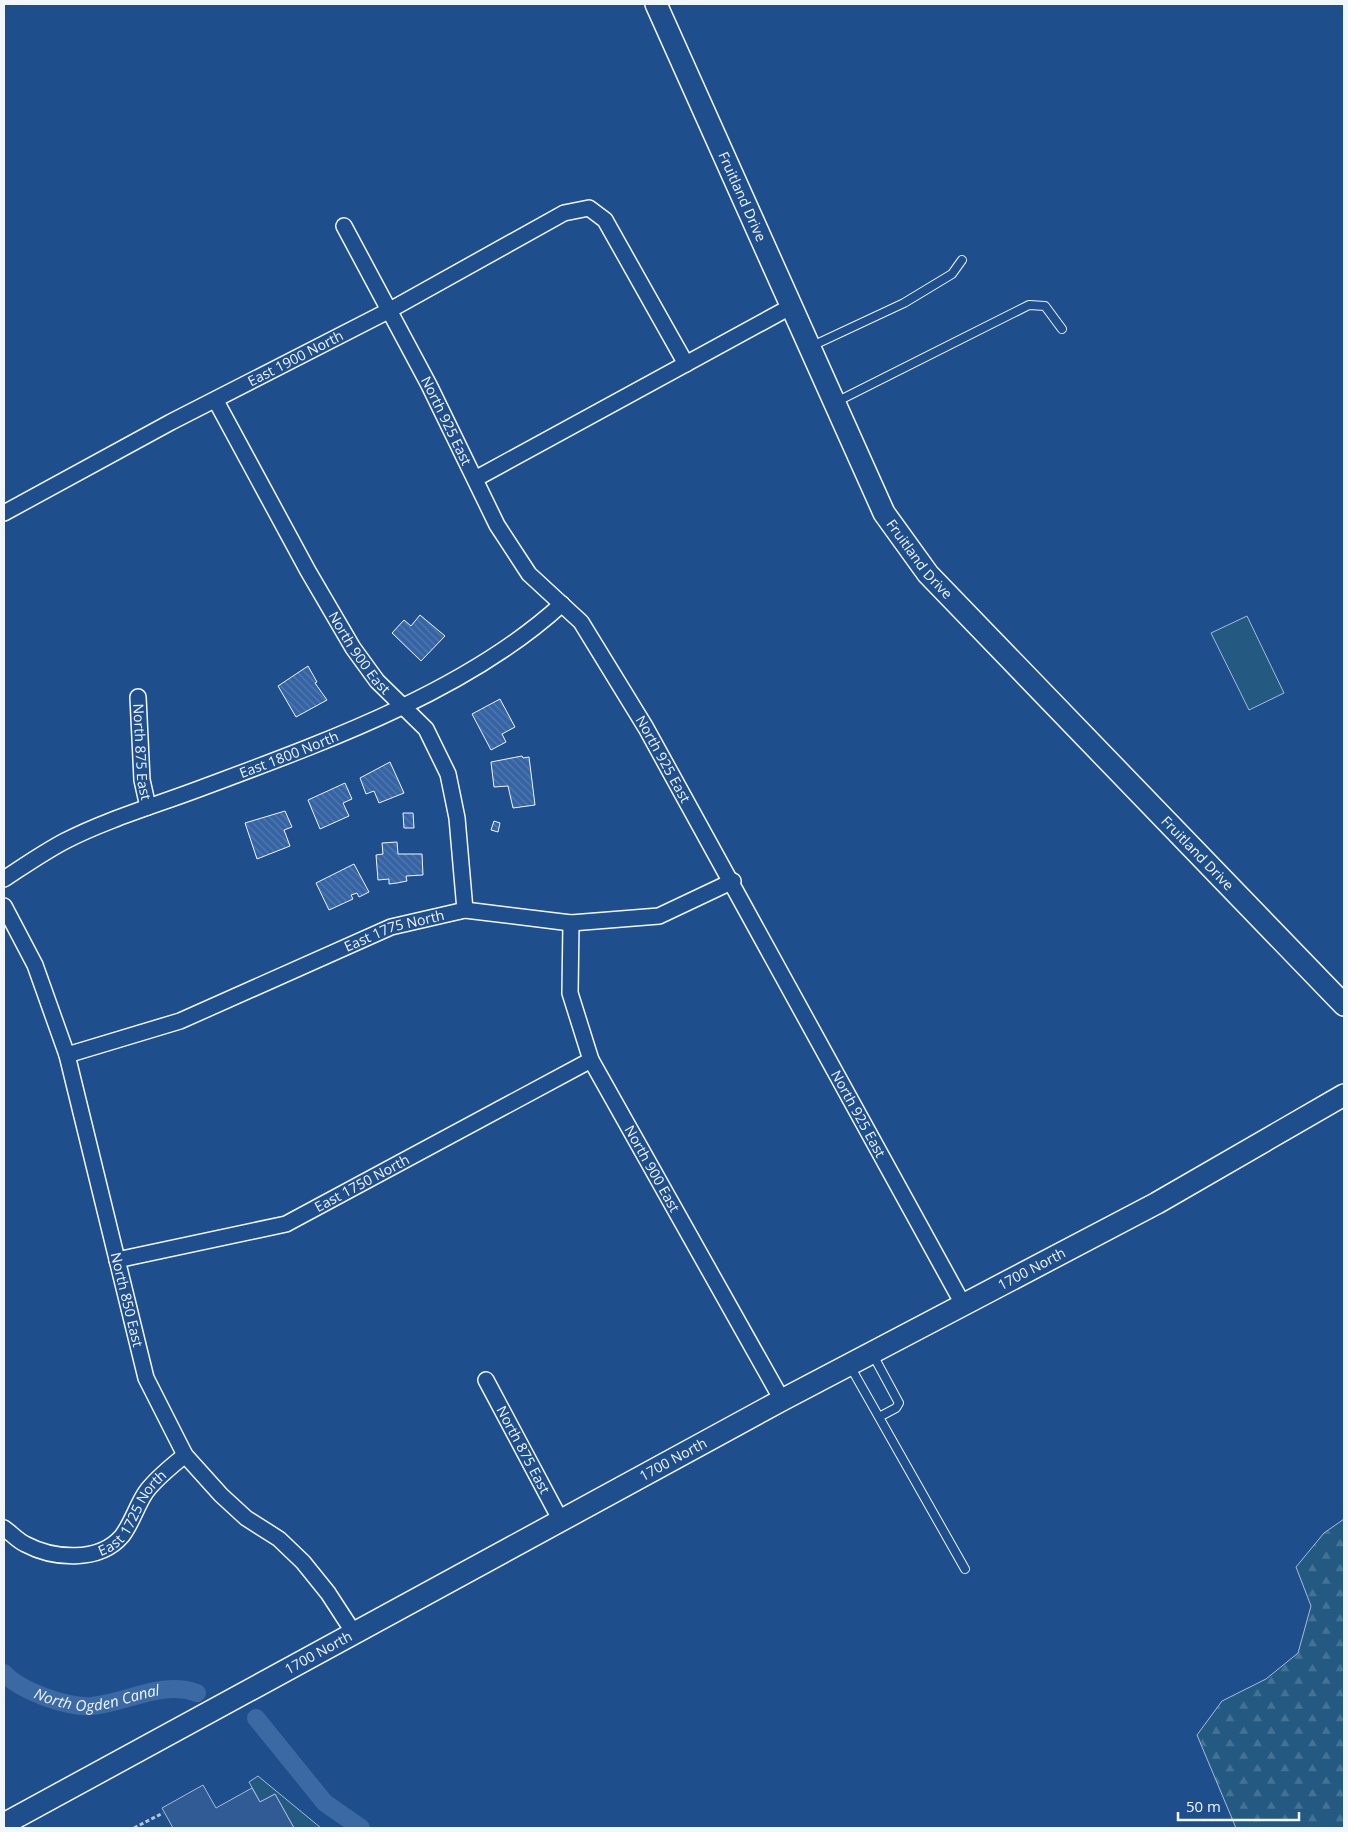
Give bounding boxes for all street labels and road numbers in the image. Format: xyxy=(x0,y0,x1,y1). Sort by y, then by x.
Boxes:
street label: Fruitland Drive xyxy=(714,148,771,244)
street label: East 1900 North xyxy=(244,326,346,390)
street label: North 925 East xyxy=(417,373,477,468)
street label: Fruitland Drive xyxy=(883,515,957,603)
street label: North 900 East xyxy=(325,608,395,698)
street label: North 875 East xyxy=(129,703,156,802)
street label: North 925 East xyxy=(632,712,695,806)
street label: East 1800 North xyxy=(237,726,341,782)
street label: Fruitland Drive xyxy=(1157,812,1238,894)
street label: East 1775 North xyxy=(341,905,446,956)
street label: North 925 East xyxy=(827,1067,890,1161)
street label: North 900 East xyxy=(621,1122,685,1215)
street label: East 1750 North xyxy=(311,1150,412,1216)
street label: 1700 North xyxy=(994,1243,1069,1294)
street label: North 850 East xyxy=(107,1250,148,1349)
street label: North 875 East xyxy=(492,1402,555,1497)
street label: 1700 North xyxy=(636,1433,710,1485)
street label: East 1725 North xyxy=(95,1465,170,1560)
street label: 1700 North xyxy=(281,1626,355,1678)

